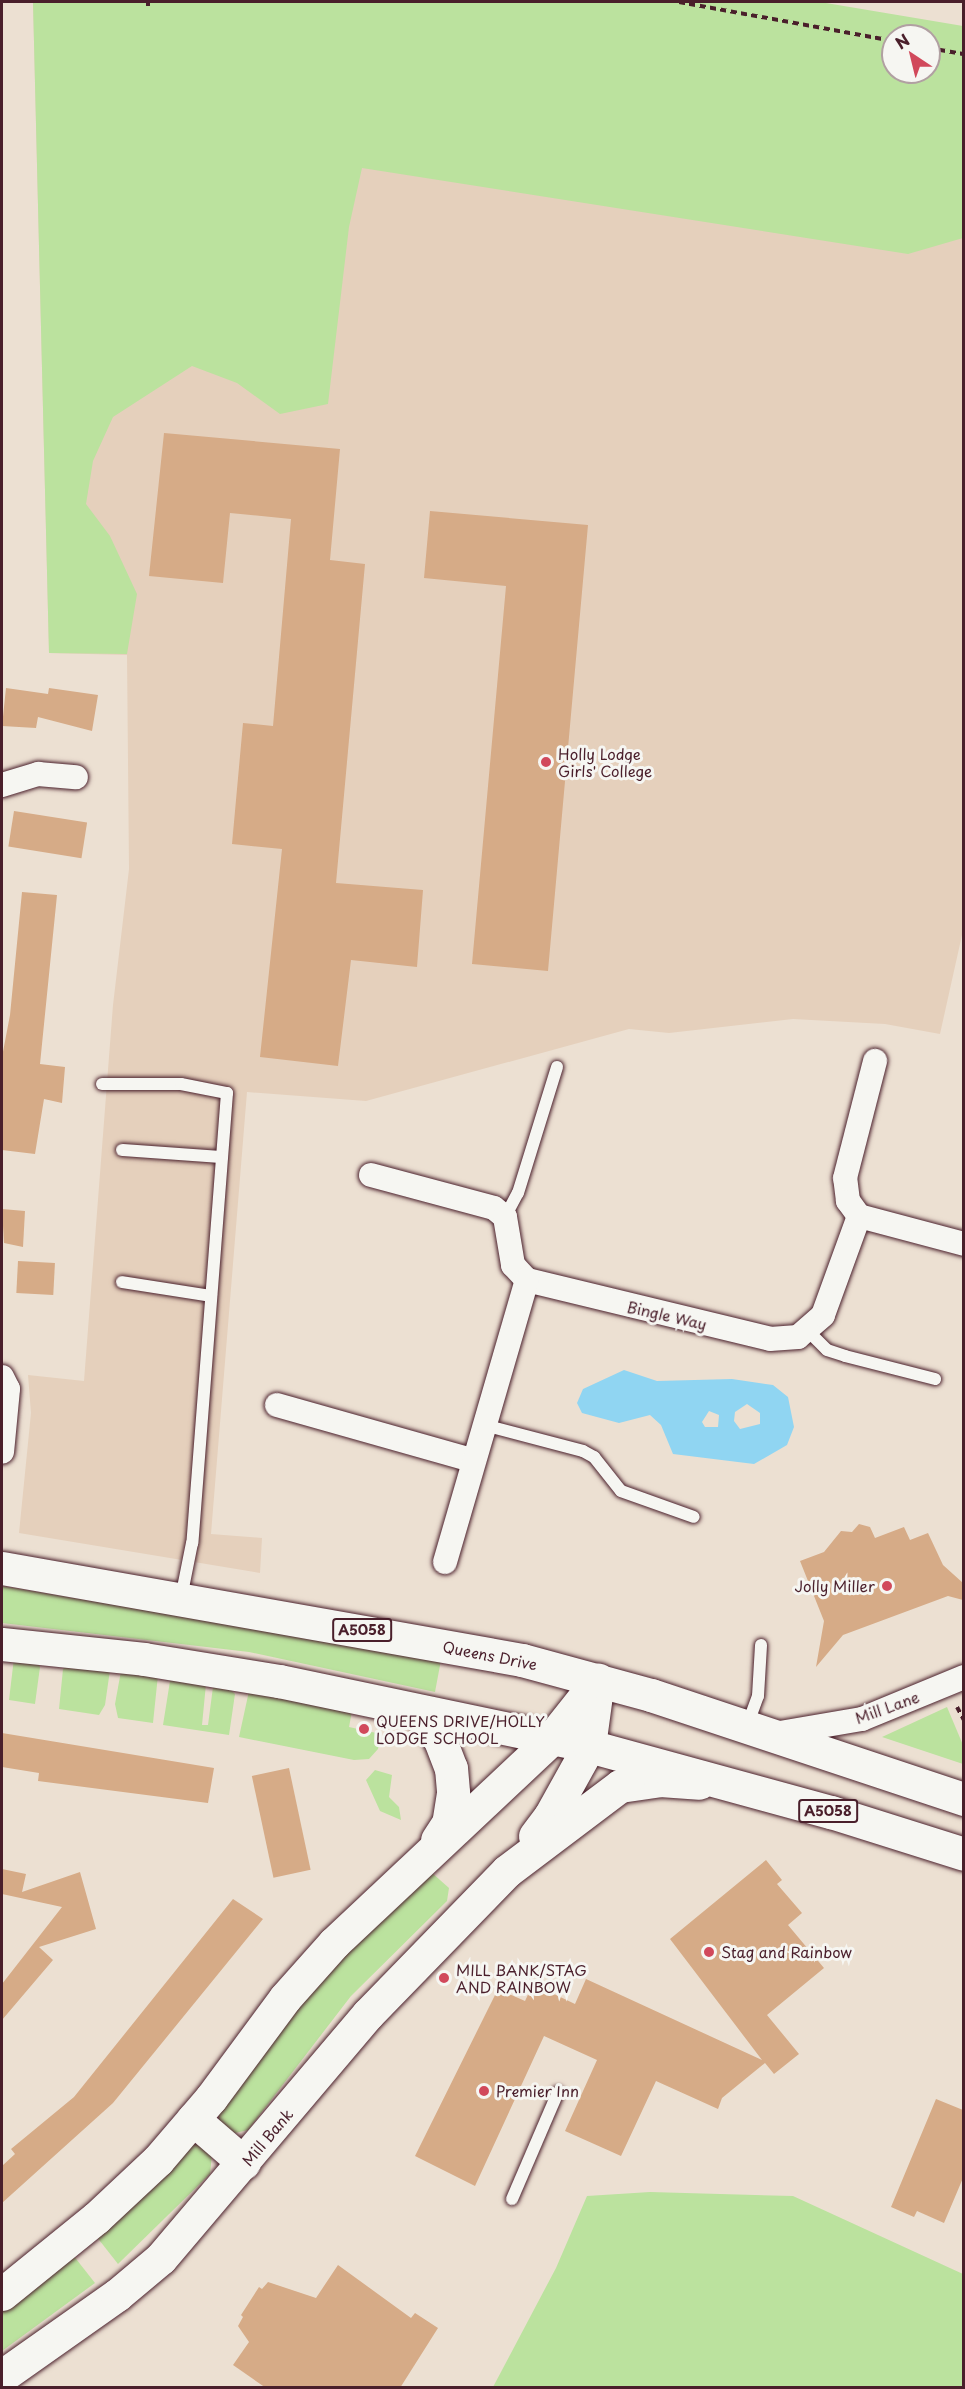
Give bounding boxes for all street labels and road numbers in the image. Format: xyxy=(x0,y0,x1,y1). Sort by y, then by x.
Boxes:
street label: Bingle Way xyxy=(625,1297,709,1333)
road number: A5058 xyxy=(332,1619,392,1641)
street label: Queens Drive xyxy=(441,1637,539,1673)
street label: Mill Lane xyxy=(853,1687,921,1727)
road number: A5058 xyxy=(798,1800,858,1822)
street label: Mill Bank xyxy=(238,2105,296,2169)

